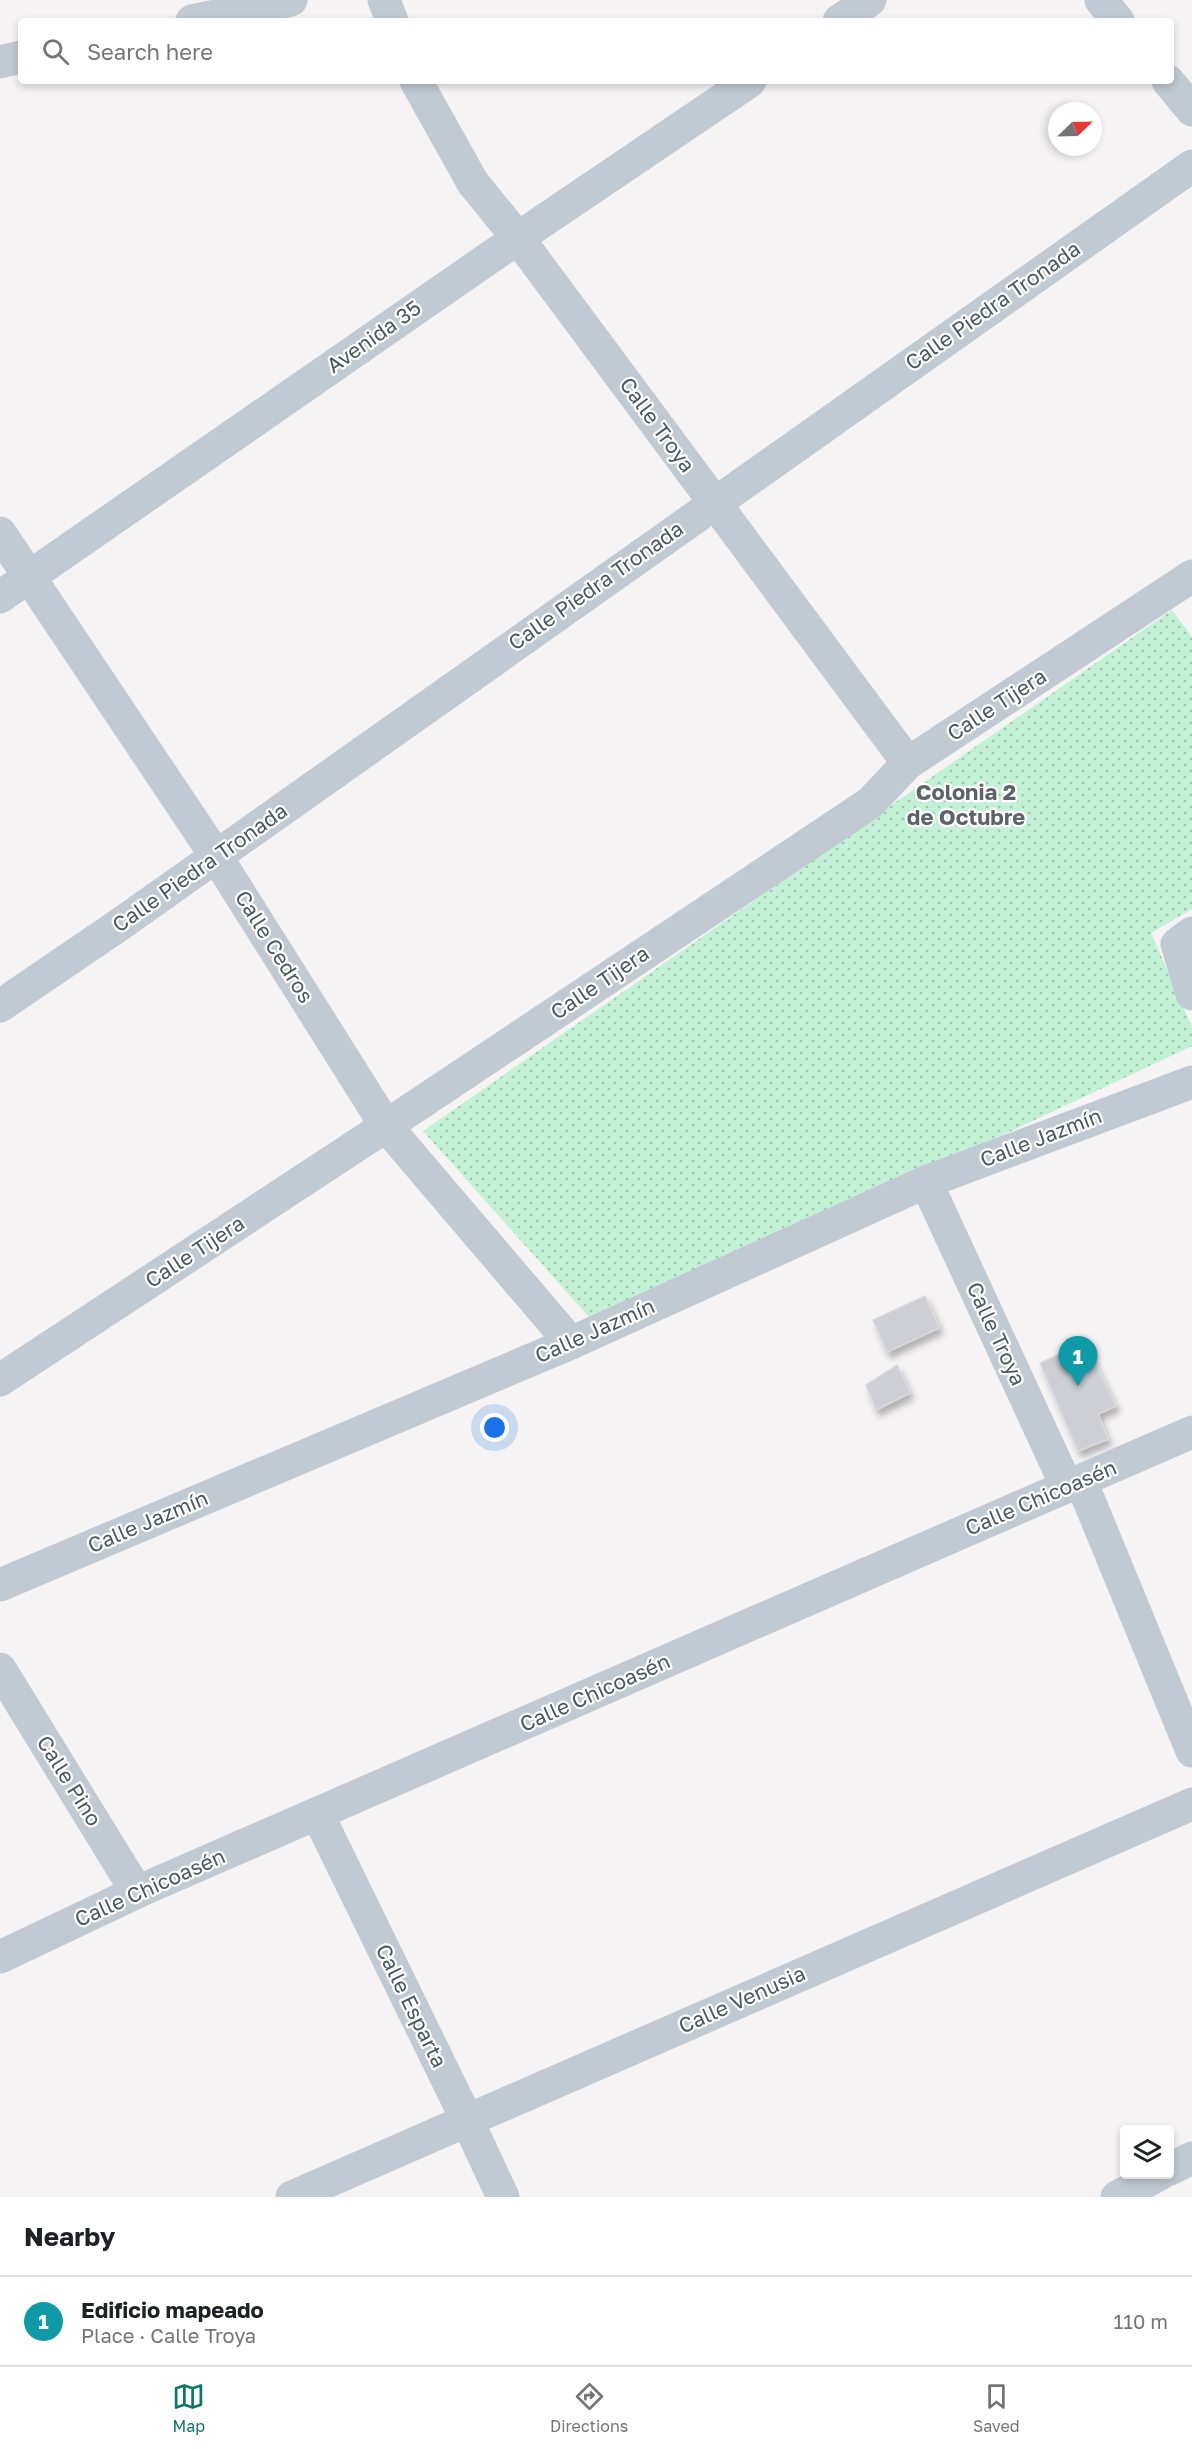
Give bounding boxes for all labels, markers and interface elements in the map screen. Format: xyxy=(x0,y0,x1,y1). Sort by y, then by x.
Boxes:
search box xyxy=(18,18,1174,84)
icon: search xyxy=(39,35,72,68)
text: Search here xyxy=(87,38,213,65)
north arrow xyxy=(1048,102,1102,156)
street label: Calle Piedra Tronada xyxy=(900,235,1085,375)
street label: Avenida 35 xyxy=(321,294,426,378)
street label: Calle Troya xyxy=(615,372,701,477)
street label: Calle Piedra Tronada xyxy=(503,515,688,655)
street label: Calle Tijera xyxy=(942,662,1051,746)
district label: Colonia 2 de Octubre xyxy=(907,778,1025,830)
street label: Calle Piedra Tronada xyxy=(107,797,292,937)
street label: Calle Cedros xyxy=(230,885,320,1008)
street label: Calle Tijera xyxy=(545,940,654,1025)
street label: Calle Jazmín xyxy=(976,1102,1105,1172)
street label: Calle Tijera xyxy=(140,1209,249,1293)
street label: Calle Troya xyxy=(962,1278,1032,1389)
street label: Calle Jazmín xyxy=(531,1292,658,1368)
pin: 1 xyxy=(1058,1336,1098,1386)
your location xyxy=(480,1413,509,1442)
street label: Calle Chicoasén xyxy=(961,1454,1120,1541)
street label: Calle Jazmín xyxy=(84,1484,212,1558)
street label: Calle Chicoasén xyxy=(515,1647,674,1737)
street label: Calle Pino xyxy=(32,1730,108,1830)
street label: Calle Chicoasén xyxy=(70,1842,229,1932)
street label: Calle Esparta xyxy=(371,1939,453,2072)
street label: Calle Venusia xyxy=(674,1960,809,2039)
map controls xyxy=(1120,2125,1174,2179)
button: layers xyxy=(1120,2125,1174,2179)
text: Nearby xyxy=(24,2221,115,2252)
text: Edificio mapeado xyxy=(81,2296,264,2323)
text: 1 xyxy=(38,2309,49,2333)
text: 110 m xyxy=(1114,2309,1168,2333)
text: Place · Calle Troya xyxy=(81,2323,256,2347)
tab: Map xyxy=(172,2380,205,2436)
tab: Directions xyxy=(550,2380,628,2436)
tab: Saved xyxy=(973,2380,1020,2436)

